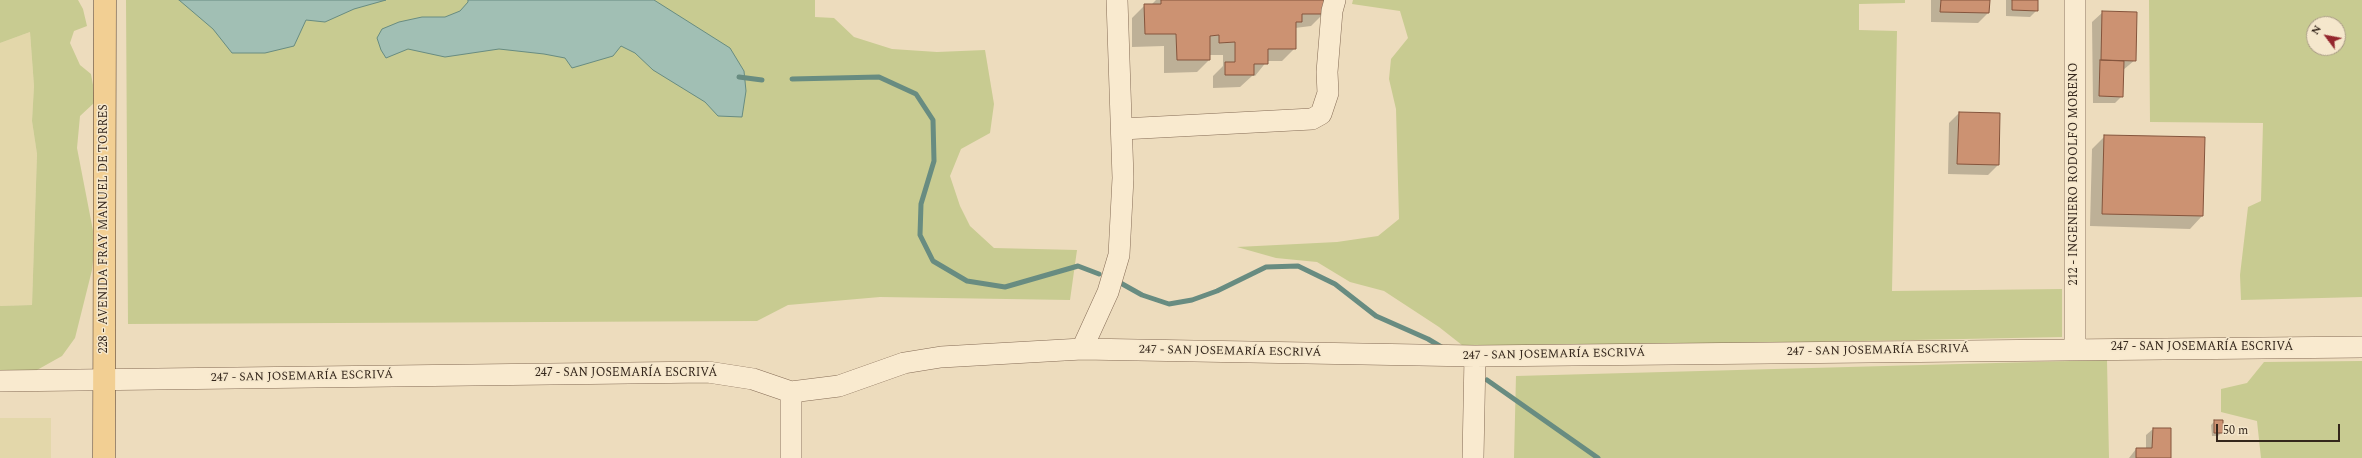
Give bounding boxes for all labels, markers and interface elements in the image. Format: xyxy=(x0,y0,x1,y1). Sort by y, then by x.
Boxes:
north arrow xyxy=(2306,16,2346,56)
text: N xyxy=(2307,22,2326,38)
street label: 212 - INGENIERO RODOLFO MORENO xyxy=(2068,63,2082,285)
street label: 228 - AVENIDA FRAY MANUEL DE TORRES xyxy=(98,104,112,354)
street label: 247 - SAN JOSEMARÍA ESCRIVÁ xyxy=(2111,341,2293,355)
street label: 247 - SAN JOSEMARÍA ESCRIVÁ xyxy=(1787,342,1969,360)
street label: 247 - SAN JOSEMARÍA ESCRIVÁ xyxy=(1139,343,1321,361)
street label: 247 - SAN JOSEMARÍA ESCRIVÁ xyxy=(1463,346,1645,364)
street label: 247 - SAN JOSEMARÍA ESCRIVÁ xyxy=(535,367,717,381)
street label: 247 - SAN JOSEMARÍA ESCRIVÁ xyxy=(211,368,393,386)
scale bar xyxy=(2218,416,2342,442)
text: 50 m xyxy=(2223,421,2248,440)

